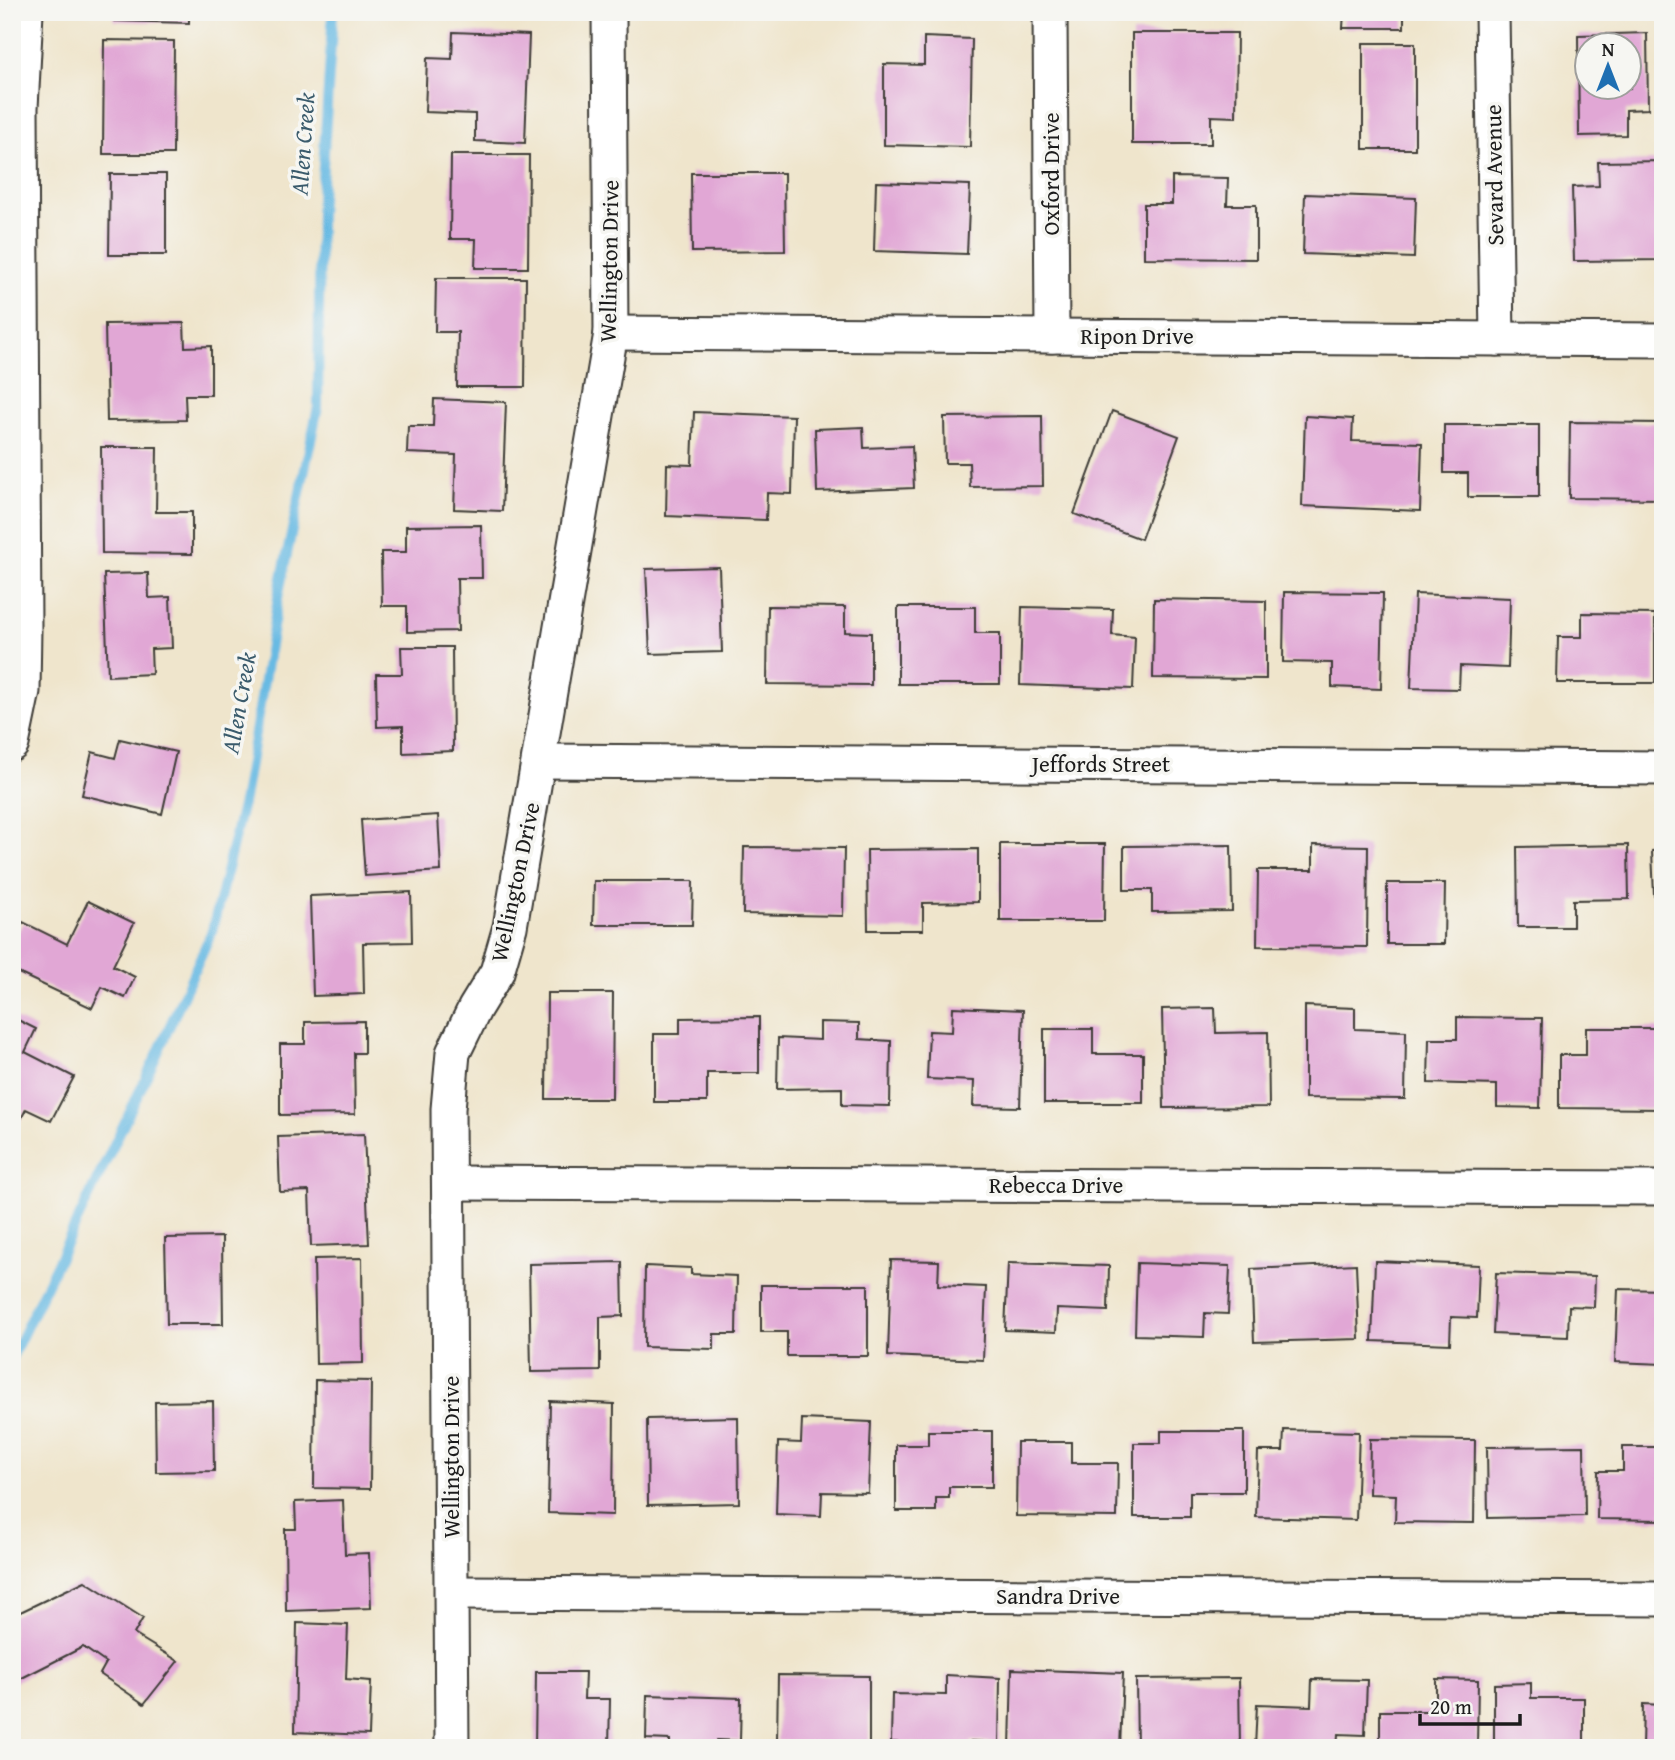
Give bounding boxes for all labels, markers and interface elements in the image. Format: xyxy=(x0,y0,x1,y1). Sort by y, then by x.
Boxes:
north arrow xyxy=(1574,32,1644,102)
text: N xyxy=(1602,35,1615,63)
water label: Allen Creek xyxy=(281,92,324,197)
street label: Sevard Avenue xyxy=(1476,104,1511,246)
street label: Oxford Drive xyxy=(1034,113,1067,236)
street label: Wellington Drive xyxy=(591,179,626,343)
street label: Ripon Drive xyxy=(1080,319,1194,352)
water label: Allen Creek xyxy=(212,649,265,757)
street label: Jeffords Street xyxy=(1029,747,1170,780)
street label: Wellington Drive xyxy=(481,799,548,965)
street label: Rebecca Drive xyxy=(989,1168,1123,1201)
street label: Wellington Drive xyxy=(434,1376,467,1538)
street label: Sandra Drive xyxy=(996,1579,1120,1612)
scale bar xyxy=(1420,1683,1519,1727)
text: 20 m xyxy=(1430,1691,1472,1722)

